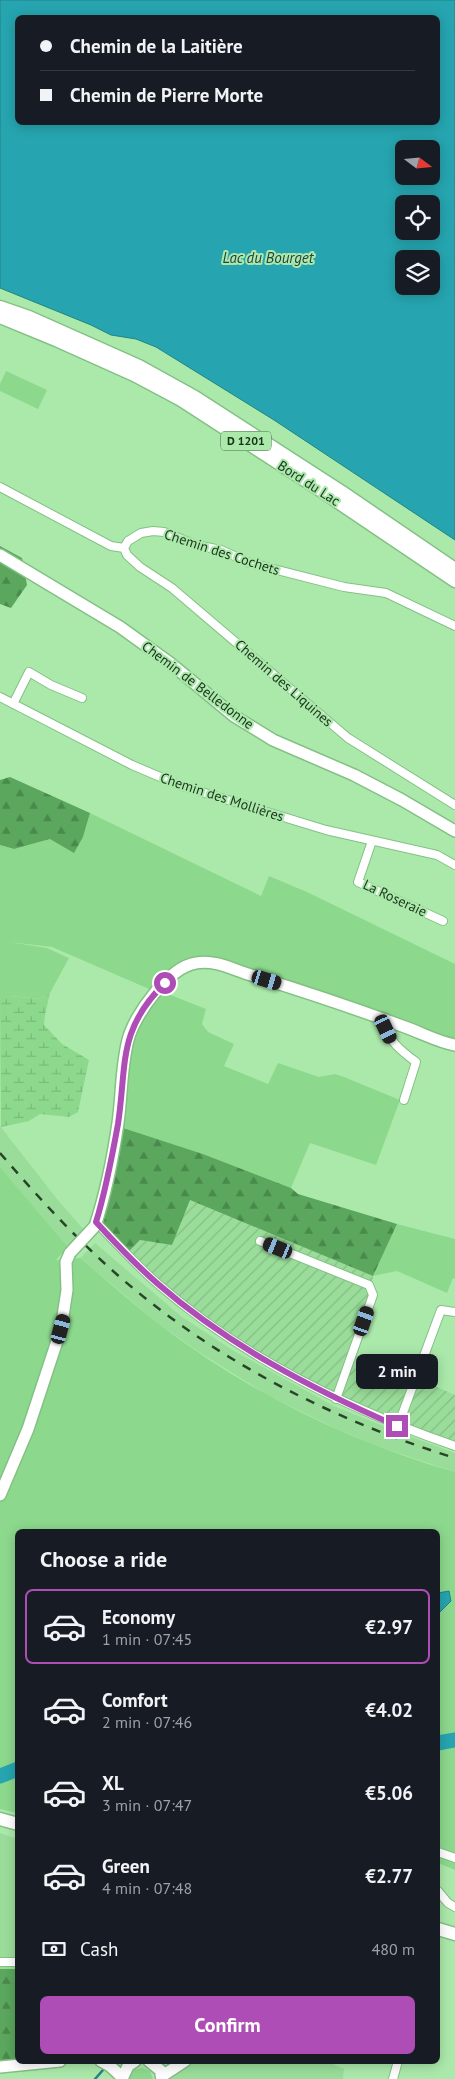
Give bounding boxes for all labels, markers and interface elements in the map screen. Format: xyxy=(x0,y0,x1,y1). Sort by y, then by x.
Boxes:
text: Chemin de la Laitière xyxy=(70,34,243,58)
text: Chemin de Pierre Morte xyxy=(70,83,263,107)
north arrow xyxy=(395,140,440,185)
map controls xyxy=(395,140,440,295)
button: locate xyxy=(395,195,440,240)
water label: Lac du Bourget xyxy=(223,248,315,267)
button: layers xyxy=(395,250,440,295)
road number: D 1201 xyxy=(221,432,271,451)
street label: Bord du Lac xyxy=(274,456,344,510)
street label: Chemin des Cochets xyxy=(162,525,282,579)
street label: Chemin des Liquines xyxy=(231,636,337,731)
street label: Chemin de Belledonne xyxy=(138,637,258,733)
street label: Chemin des Mollières xyxy=(158,769,286,826)
street label: La Roseraie xyxy=(360,875,430,921)
car xyxy=(250,968,283,992)
route start xyxy=(154,972,176,994)
car xyxy=(372,1012,399,1046)
car xyxy=(261,1235,294,1261)
car xyxy=(352,1304,375,1338)
car xyxy=(49,1313,72,1345)
callout: 2 min xyxy=(356,1354,438,1388)
text: 2 min xyxy=(377,1361,417,1381)
route end xyxy=(386,1415,408,1437)
text: Choose a ride xyxy=(40,1545,167,1573)
icon: car xyxy=(42,1604,87,1649)
text: Economy xyxy=(102,1605,175,1629)
text: €2.97 xyxy=(365,1615,413,1639)
text: 1 min · 07:45 xyxy=(102,1629,192,1649)
icon: car xyxy=(42,1687,87,1732)
text: Comfort xyxy=(102,1688,168,1712)
text: €4.02 xyxy=(365,1698,413,1722)
text: 2 min · 07:46 xyxy=(102,1712,192,1732)
icon: car xyxy=(42,1770,87,1815)
text: XL xyxy=(102,1771,124,1795)
text: €5.06 xyxy=(365,1781,413,1805)
text: 3 min · 07:47 xyxy=(102,1795,192,1815)
icon: car xyxy=(42,1853,87,1898)
text: Green xyxy=(102,1854,150,1878)
text: €2.77 xyxy=(365,1864,413,1888)
text: 4 min · 07:48 xyxy=(102,1878,192,1898)
icon: cash xyxy=(40,1935,68,1963)
text: Cash xyxy=(80,1937,118,1961)
text: 480 m xyxy=(372,1939,415,1959)
button: Confirm xyxy=(40,1996,415,2054)

